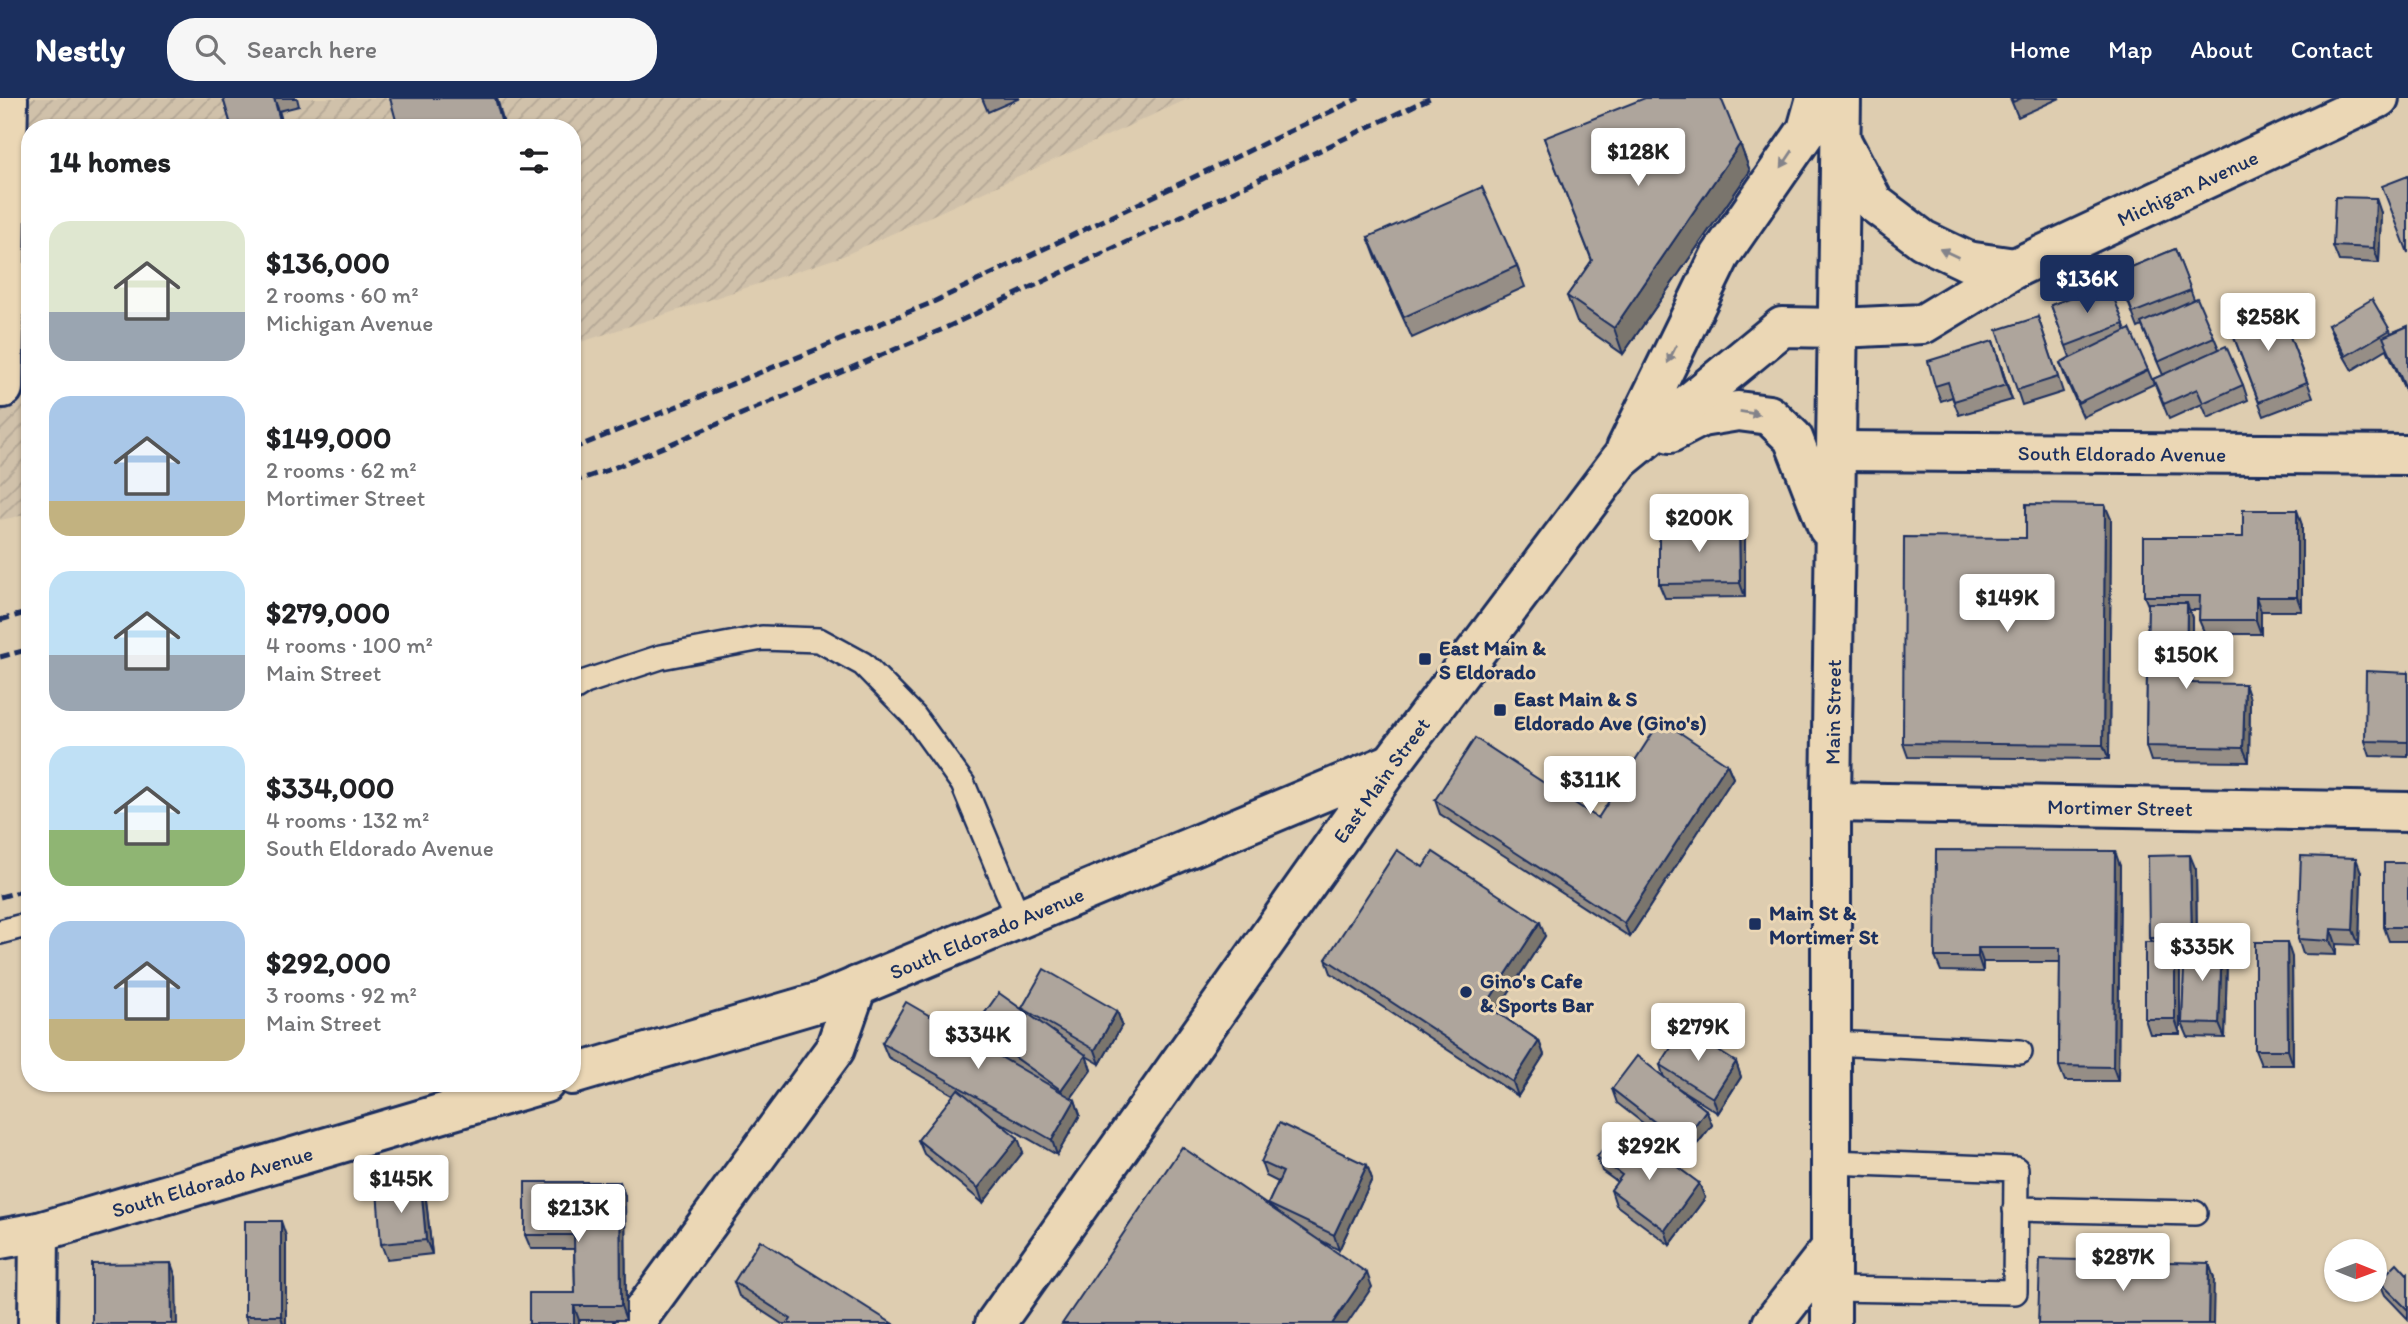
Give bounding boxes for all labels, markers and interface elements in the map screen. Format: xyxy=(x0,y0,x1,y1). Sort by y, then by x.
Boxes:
search box xyxy=(167,18,657,81)
text: Nestly xyxy=(35,30,125,69)
icon: search xyxy=(191,30,229,68)
text: Search here xyxy=(247,33,377,65)
text: Home xyxy=(2010,35,2070,64)
text: Map xyxy=(2108,35,2152,64)
text: About xyxy=(2190,35,2253,64)
text: Contact xyxy=(2291,35,2373,64)
pin: $128K xyxy=(1589,129,1687,188)
text: $128K xyxy=(1607,137,1669,165)
icon: filters xyxy=(515,142,553,180)
text: 14 homes xyxy=(49,143,171,180)
street label: Michigan Avenue xyxy=(2113,144,2262,231)
one-way arrow xyxy=(1780,150,1794,168)
text: $136,000 xyxy=(266,244,390,281)
one-way arrow xyxy=(1939,247,1960,258)
icon: home xyxy=(105,249,189,333)
pin: $136K xyxy=(2038,256,2136,315)
text: $136K xyxy=(2056,264,2118,292)
text: 2 rooms · 60 m² xyxy=(266,281,419,309)
pin: $258K xyxy=(2219,294,2317,353)
text: $258K xyxy=(2236,302,2300,330)
text: Michigan Avenue xyxy=(266,309,433,337)
one-way arrow xyxy=(1666,344,1678,364)
one-way arrow xyxy=(1739,407,1761,418)
text: $149,000 xyxy=(266,419,391,456)
icon: home xyxy=(105,424,189,508)
street label: South Eldorado Avenue xyxy=(2018,440,2226,466)
text: 2 rooms · 62 m² xyxy=(266,456,417,484)
text: Mortimer Street xyxy=(266,484,425,512)
pin: $200K xyxy=(1650,494,1748,554)
text: $200K xyxy=(1666,503,1732,531)
pin: $149K xyxy=(1958,574,2056,634)
text: $149K xyxy=(1976,583,2038,611)
text: $279,000 xyxy=(266,594,390,631)
icon: home xyxy=(105,599,189,683)
text: 4 rooms · 100 m² xyxy=(266,631,433,659)
pin: $150K xyxy=(2137,632,2235,691)
place label: East Main & S Eldorado xyxy=(1439,635,1546,684)
text: $150K xyxy=(2154,640,2218,668)
marker: East Main & S Eldorado xyxy=(1417,651,1433,667)
text: Main Street xyxy=(266,659,381,687)
street label: Main Street xyxy=(1819,659,1846,765)
place label: East Main & S Eldorado Ave (Gino's) xyxy=(1514,686,1707,736)
marker: East Main & S Eldorado Ave (Gino's) xyxy=(1492,702,1508,718)
street label: East Main Street xyxy=(1327,712,1435,848)
pin: $311K xyxy=(1541,756,1639,816)
text: $311K xyxy=(1560,765,1620,793)
text: $334,000 xyxy=(266,769,395,806)
icon: home xyxy=(105,774,189,858)
street label: Mortimer Street xyxy=(2047,793,2193,821)
text: 4 rooms · 132 m² xyxy=(266,806,429,834)
text: South Eldorado Avenue xyxy=(266,834,494,862)
street label: South Eldorado Avenue xyxy=(886,881,1087,984)
place label: Main St & Mortimer St xyxy=(1769,900,1878,949)
marker: Main St & Mortimer St xyxy=(1747,916,1763,932)
pin: $335K xyxy=(2153,924,2251,983)
text: $335K xyxy=(2170,932,2234,960)
text: $292,000 xyxy=(266,944,391,981)
icon: home xyxy=(105,949,189,1033)
place label: Gino's Cafe & Sports Bar xyxy=(1480,968,1595,1018)
text: 3 rooms · 92 m² xyxy=(266,981,417,1009)
marker: Gino's Cafe & Sports Bar xyxy=(1458,984,1474,1000)
pin: $279K xyxy=(1649,1004,1747,1063)
text: Main Street xyxy=(266,1009,381,1037)
pin: $334K xyxy=(929,1012,1027,1071)
text: $279K xyxy=(1667,1012,1729,1040)
text: $334K xyxy=(945,1020,1011,1048)
pin: $292K xyxy=(1600,1122,1698,1182)
text: $292K xyxy=(1618,1131,1680,1159)
street label: South Eldorado Avenue xyxy=(109,1140,315,1222)
pin: $145K xyxy=(352,1156,450,1215)
text: $145K xyxy=(370,1164,432,1192)
pin: $213K xyxy=(529,1184,627,1244)
text: $213K xyxy=(547,1193,609,1221)
pin: $287K xyxy=(2074,1234,2172,1293)
north arrow xyxy=(2324,1239,2387,1302)
map controls xyxy=(2324,1239,2387,1302)
text: $287K xyxy=(2092,1242,2154,1270)

